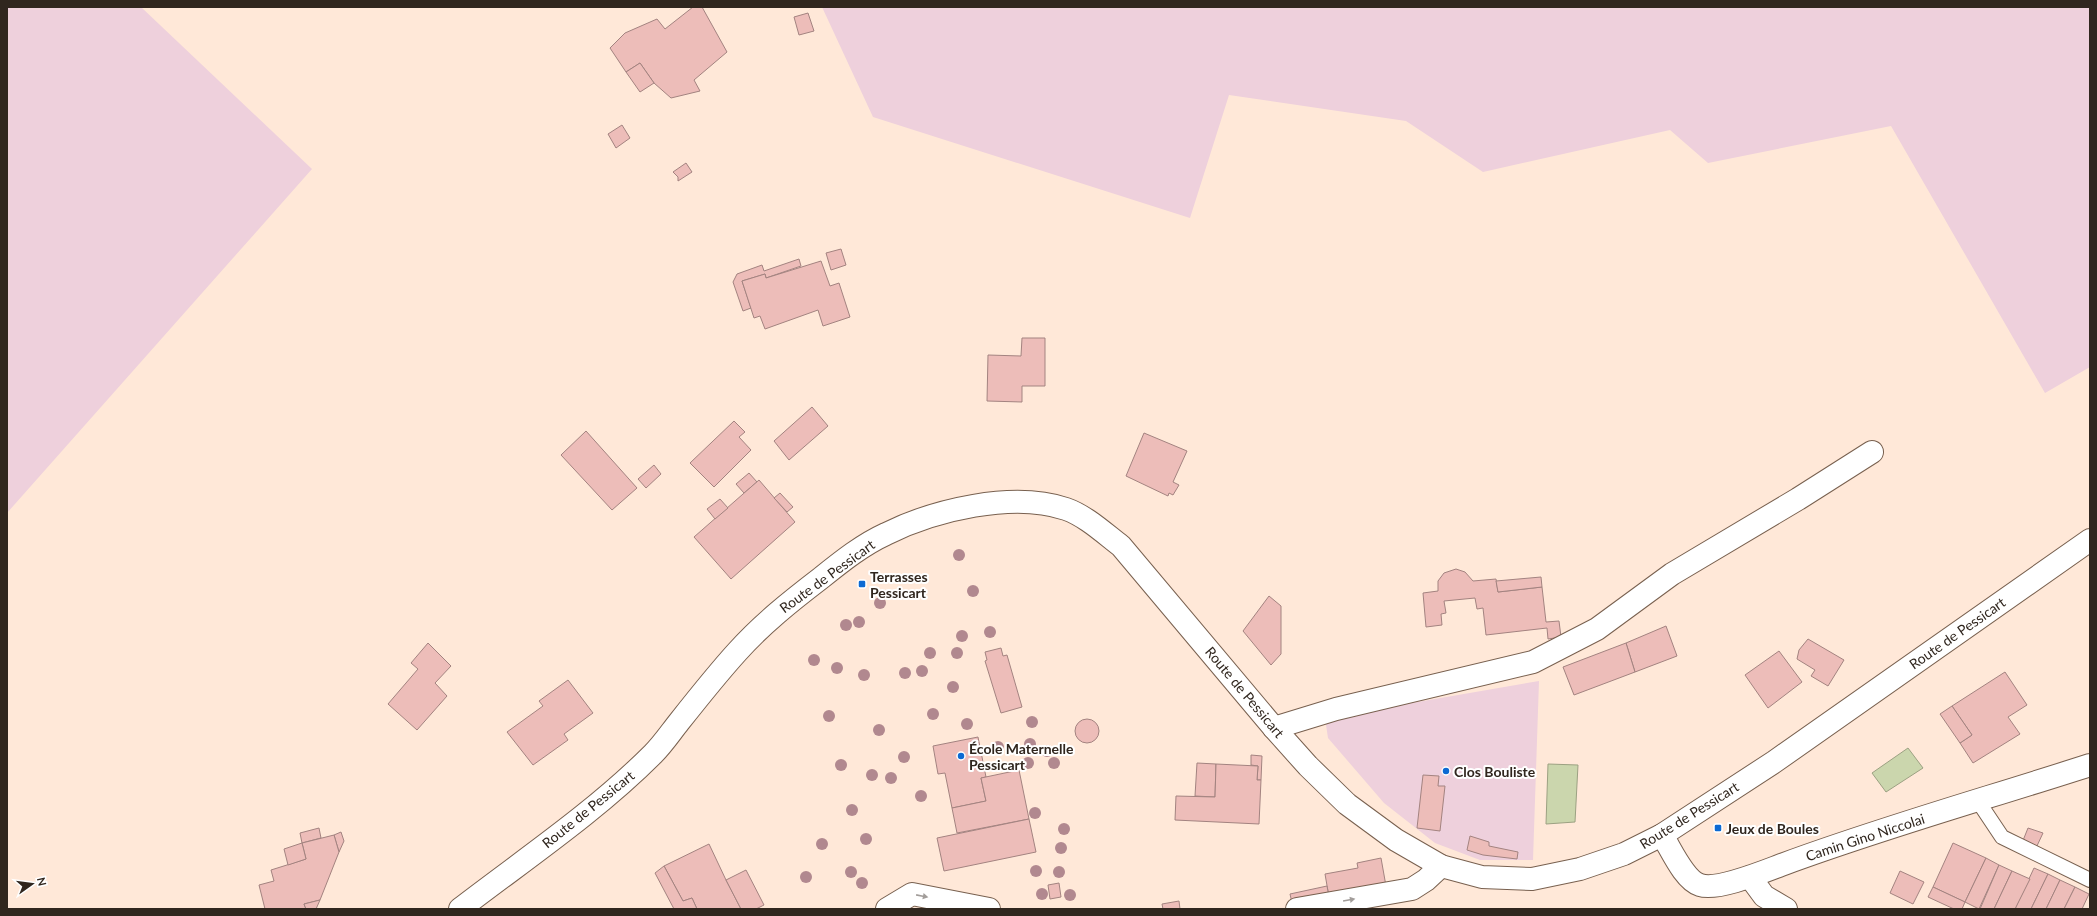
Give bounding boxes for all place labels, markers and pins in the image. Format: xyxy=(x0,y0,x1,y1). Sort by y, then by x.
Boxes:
place label: Terrasses Pessicart xyxy=(870,568,928,601)
marker: Terrasses Pessicart xyxy=(857,579,867,589)
place label: École Maternelle Pessicart xyxy=(969,740,1074,773)
marker: École Maternelle Pessicart xyxy=(956,751,966,761)
place label: Clos Bouliste xyxy=(1454,763,1536,780)
marker: Clos Bouliste xyxy=(1441,766,1451,776)
place label: Jeux de Boules xyxy=(1726,820,1819,837)
marker: Jeux de Boules xyxy=(1713,823,1723,833)

